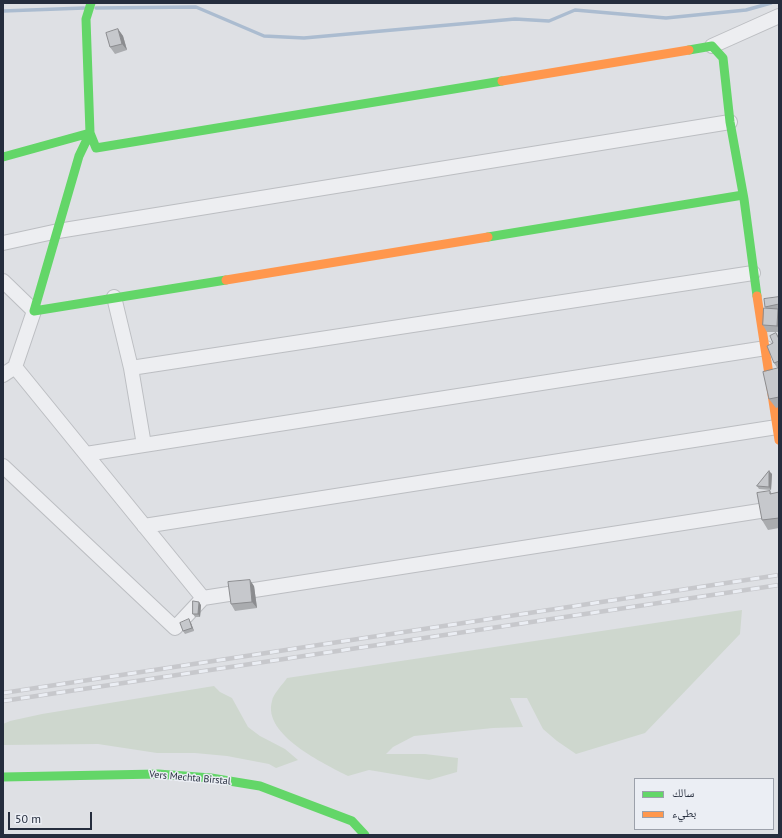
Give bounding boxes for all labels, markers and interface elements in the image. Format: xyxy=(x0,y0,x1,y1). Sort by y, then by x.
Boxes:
street label: Vers Mechta Birstal xyxy=(149,768,231,788)
legend xyxy=(634,778,774,830)
text: سالك xyxy=(672,785,694,800)
scale bar xyxy=(10,804,94,830)
text: بطيء xyxy=(672,805,696,820)
text: 50 m xyxy=(15,811,41,826)

